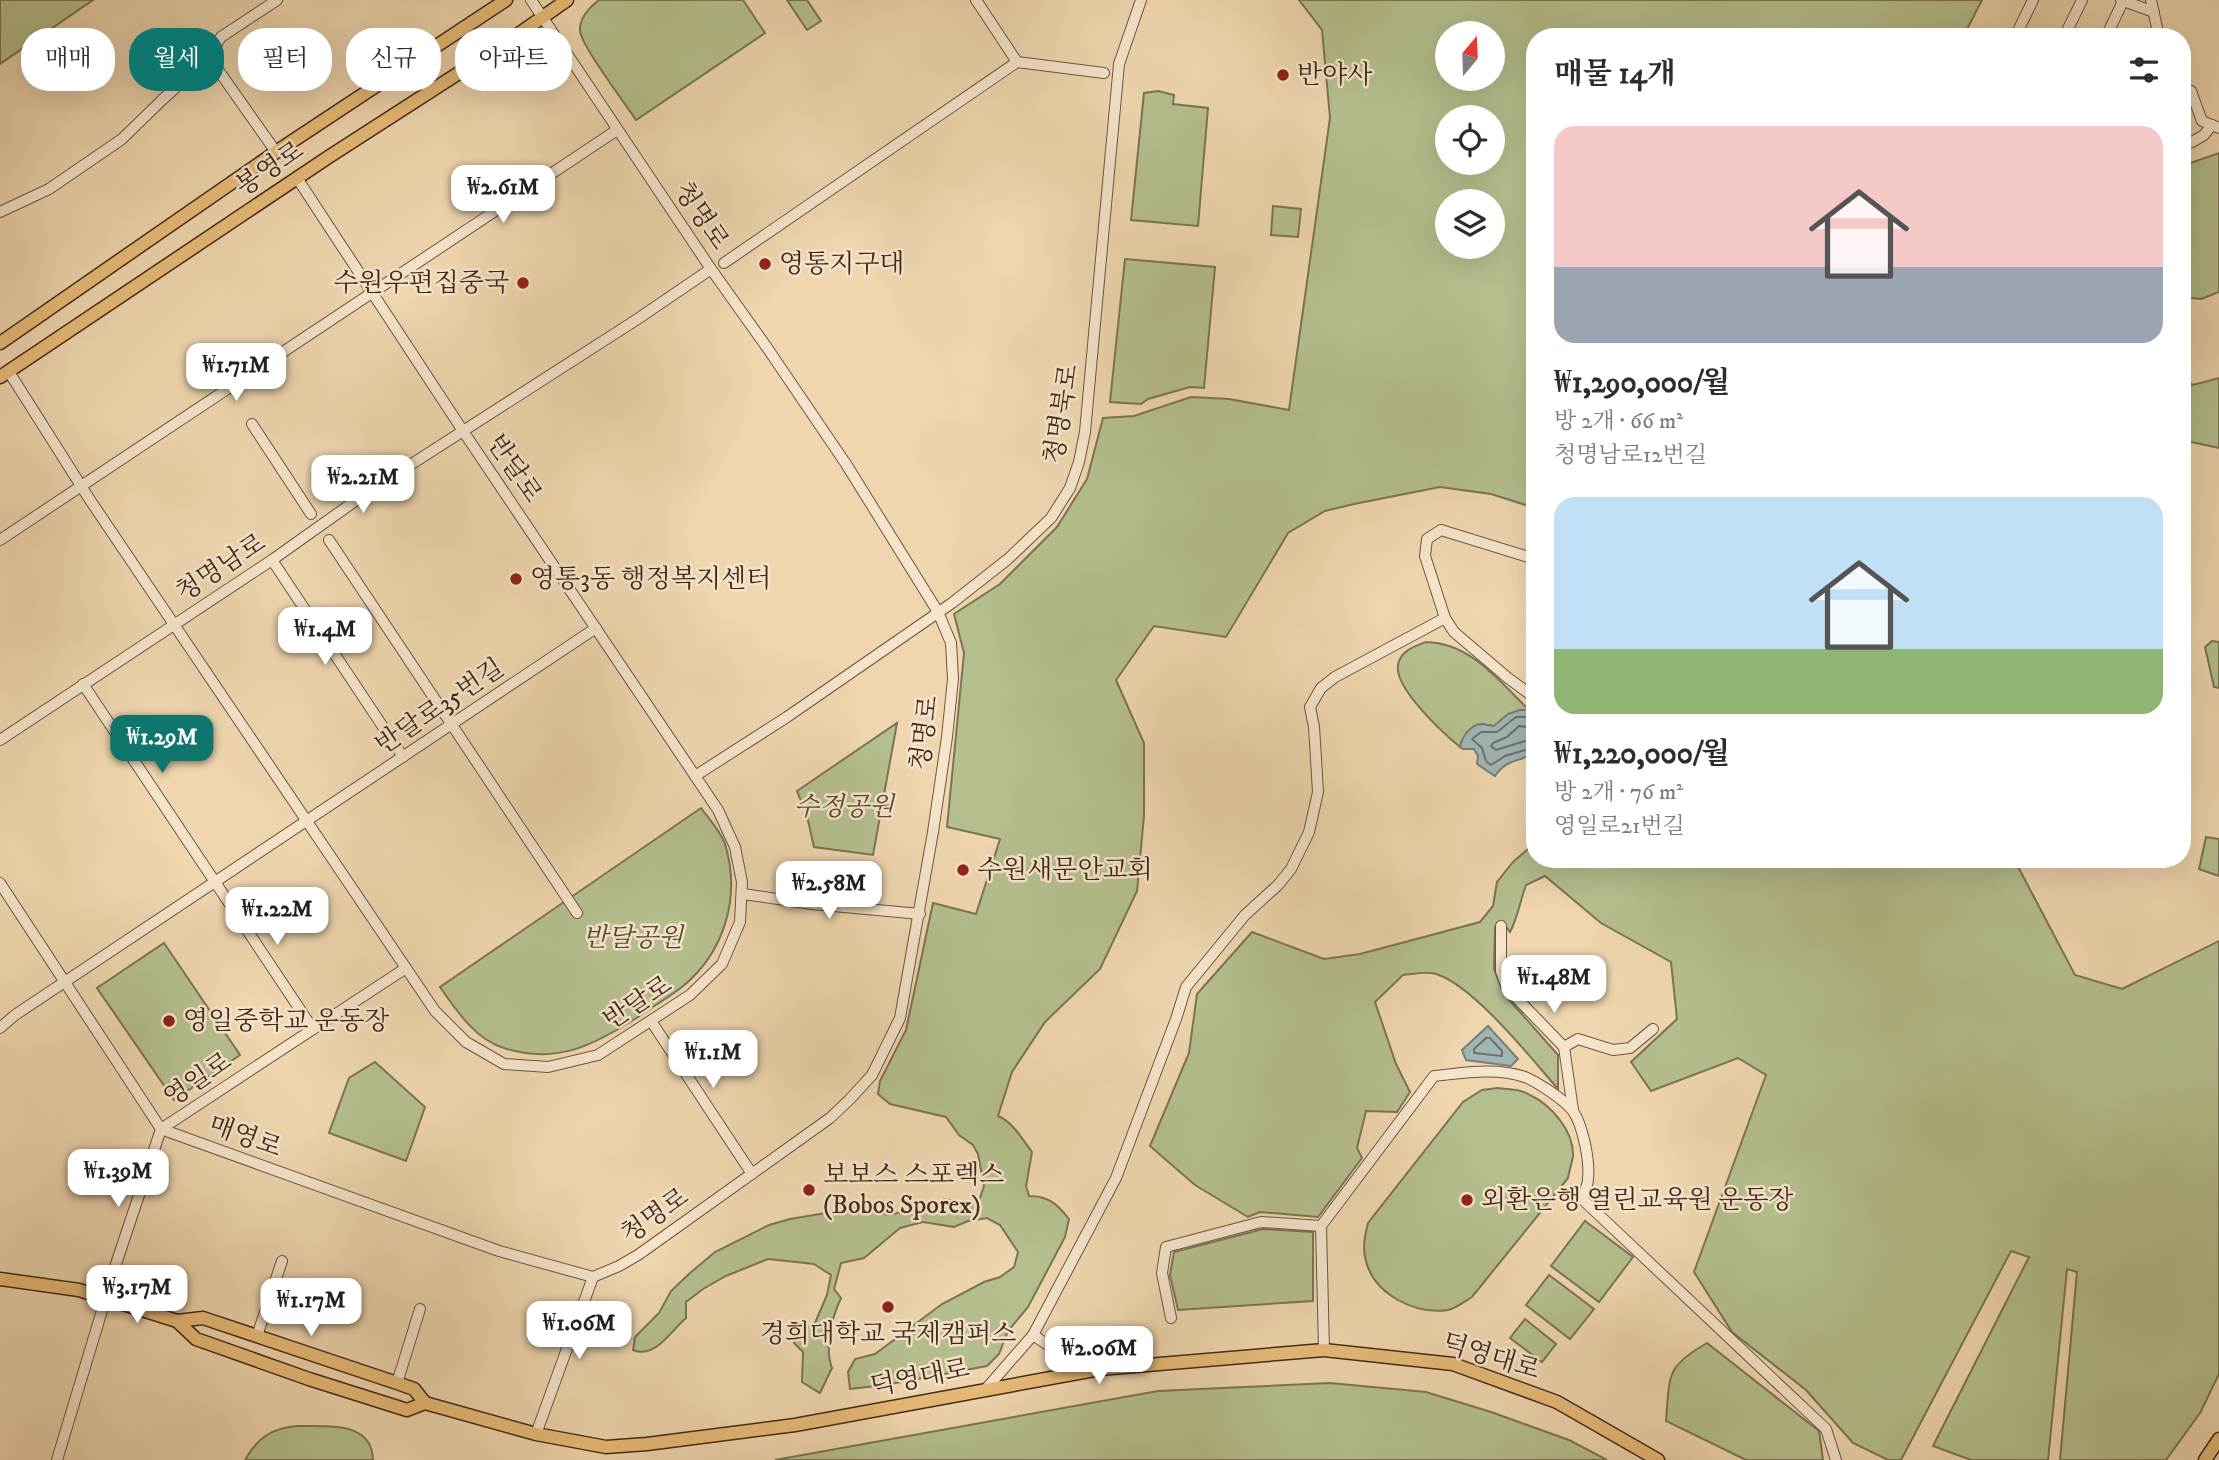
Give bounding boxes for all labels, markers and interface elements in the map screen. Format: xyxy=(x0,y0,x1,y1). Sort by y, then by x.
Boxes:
north arrow xyxy=(1435,21,1505,91)
map controls xyxy=(1435,21,1505,259)
chip: 매매 xyxy=(21,28,115,91)
chip: 월세 xyxy=(129,28,224,91)
chip: 필터 xyxy=(238,28,332,91)
chip: 신규 xyxy=(346,28,441,91)
chip: 아파트 xyxy=(455,28,572,91)
icon: filters xyxy=(2125,51,2163,89)
text: 매물 14개 xyxy=(1554,56,1676,93)
place label: 반야사 xyxy=(1297,59,1372,92)
marker: 반야사 xyxy=(1275,67,1291,83)
button: locate xyxy=(1435,105,1505,175)
street label: 봉영로 xyxy=(230,134,310,204)
pin: ₩2.61M xyxy=(446,166,560,225)
icon: home xyxy=(1796,171,1922,297)
text: ₩2.61M xyxy=(467,173,539,202)
street label: 청명로 xyxy=(666,176,736,256)
button: layers xyxy=(1435,189,1505,259)
place label: 영통지구대 xyxy=(779,248,905,281)
marker: 영통지구대 xyxy=(757,256,773,272)
place label: 수원우편집중국 xyxy=(333,267,509,300)
marker: 수원우편집중국 xyxy=(515,275,531,291)
pin: ₩1.71M xyxy=(179,344,293,403)
text: ₩1.71M xyxy=(202,351,270,380)
street label: 청명북로 xyxy=(1038,362,1086,466)
text: ₩1,290,000/월 xyxy=(1554,365,1730,402)
text: 방 2개 · 66 m² xyxy=(1554,407,1683,436)
street label: 반달로 xyxy=(479,429,549,509)
text: 청명남로12번길 xyxy=(1554,441,1707,470)
pin: ₩2.21M xyxy=(306,456,420,515)
text: ₩2.21M xyxy=(327,463,399,492)
street label: 청명남로 xyxy=(170,527,272,609)
icon: home xyxy=(1796,542,1922,668)
place label: 영통3동 행정복지센터 xyxy=(530,563,771,596)
marker: 영통3동 행정복지센터 xyxy=(508,571,524,587)
pin: ₩1.4M xyxy=(276,608,374,667)
text: ₩1.4M xyxy=(294,615,356,644)
street label: 반달로35번길 xyxy=(369,652,511,762)
street label: 청명로 xyxy=(904,694,946,772)
pin: ₩1.29M xyxy=(105,716,219,775)
text: ₩1.29M xyxy=(126,723,198,752)
text: ₩1,220,000/월 xyxy=(1554,736,1730,773)
text: 방 2개 · 76 m² xyxy=(1554,778,1683,807)
park label: 수정공원 xyxy=(794,791,896,824)
text: 영일로21번길 xyxy=(1554,812,1685,841)
place label: 수원새문안교회 xyxy=(977,854,1153,887)
pin: ₩2.58M xyxy=(772,862,886,921)
marker: 수원새문안교회 xyxy=(955,862,971,878)
text: ₩2.58M xyxy=(792,869,866,898)
pin: ₩1.22M xyxy=(220,888,334,947)
text: ₩1.22M xyxy=(241,895,313,924)
park label: 반달공원 xyxy=(583,922,685,955)
pin: ₩1.48M xyxy=(1497,956,1611,1015)
text: ₩1.48M xyxy=(1517,963,1591,992)
street label: 반달로 xyxy=(597,969,679,1037)
place label: 영일중학교 운동장 xyxy=(183,1005,390,1038)
marker: 영일중학교 운동장 xyxy=(161,1013,177,1029)
pin: ₩1.1M xyxy=(664,1030,762,1090)
text: ₩1.1M xyxy=(685,1038,741,1067)
street label: 영일로 xyxy=(158,1045,238,1115)
street label: 매영로 xyxy=(204,1109,286,1165)
pin: ₩1.39M xyxy=(61,1150,175,1209)
text: ₩1.39M xyxy=(84,1157,152,1186)
place label: 보보스 스포렉스 (Bobos Sporex) xyxy=(823,1159,1004,1222)
street label: 청명로 xyxy=(615,1181,695,1251)
marker: 보보스 스포렉스 (Bobos Sporex) xyxy=(801,1182,817,1198)
place label: 외환은행 열린교육원 운동장 xyxy=(1481,1184,1794,1217)
marker: 외환은행 열린교육원 운동장 xyxy=(1459,1192,1475,1208)
pin: ₩3.17M xyxy=(80,1266,194,1325)
text: ₩3.17M xyxy=(102,1273,172,1302)
pin: ₩1.17M xyxy=(254,1278,368,1338)
text: ₩1.17M xyxy=(276,1286,346,1315)
marker: 경희대학교 국제캠퍼스 xyxy=(880,1299,896,1315)
pin: ₩1.06M xyxy=(522,1302,636,1361)
text: ₩1.06M xyxy=(543,1309,615,1338)
place label: 경희대학교 국제캠퍼스 xyxy=(760,1318,1016,1351)
pin: ₩2.06M xyxy=(1042,1326,1156,1386)
street label: 덕영대로 xyxy=(1438,1327,1544,1387)
text: ₩2.06M xyxy=(1061,1334,1137,1363)
street label: 덕영대로 xyxy=(868,1352,972,1404)

